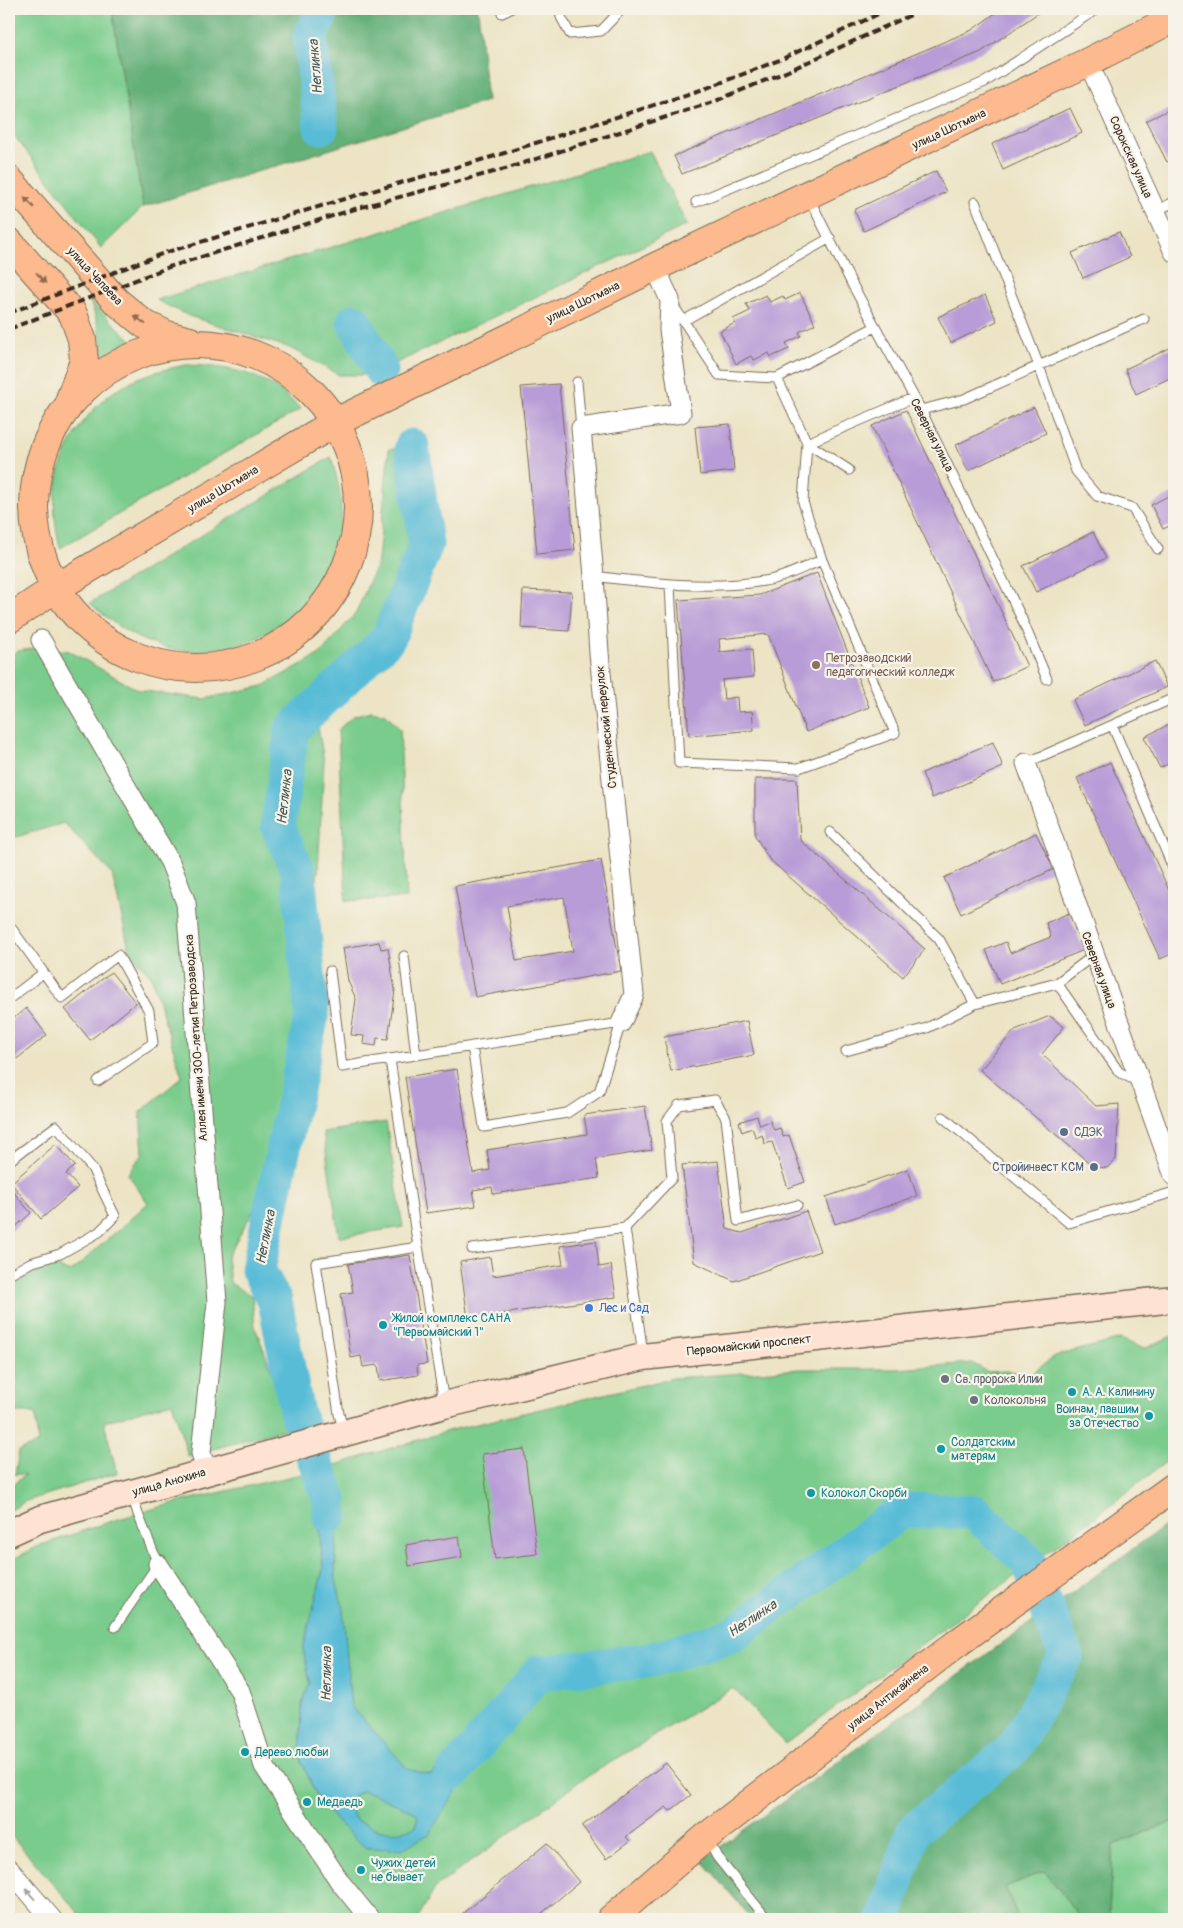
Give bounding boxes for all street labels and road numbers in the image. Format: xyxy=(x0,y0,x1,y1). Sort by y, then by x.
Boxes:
street label: улица Шотмана xyxy=(909,106,989,154)
street label: Сорокская улица xyxy=(1106,114,1155,201)
street label: улица Чапаева xyxy=(63,243,126,309)
street label: улица Шотмана xyxy=(543,278,623,327)
street label: Северная улица xyxy=(907,396,957,475)
street label: улица Шотмана xyxy=(184,462,262,517)
street label: Студенческий переулок xyxy=(593,665,620,789)
street label: Северная улица xyxy=(1078,930,1119,1011)
street label: Аллея имени 300-летия Петрозаводска xyxy=(182,933,211,1142)
street label: Первомайский проспект xyxy=(686,1332,812,1359)
street label: улица Анохина xyxy=(130,1465,208,1500)
street label: улица Антикайнена xyxy=(844,1661,932,1734)

